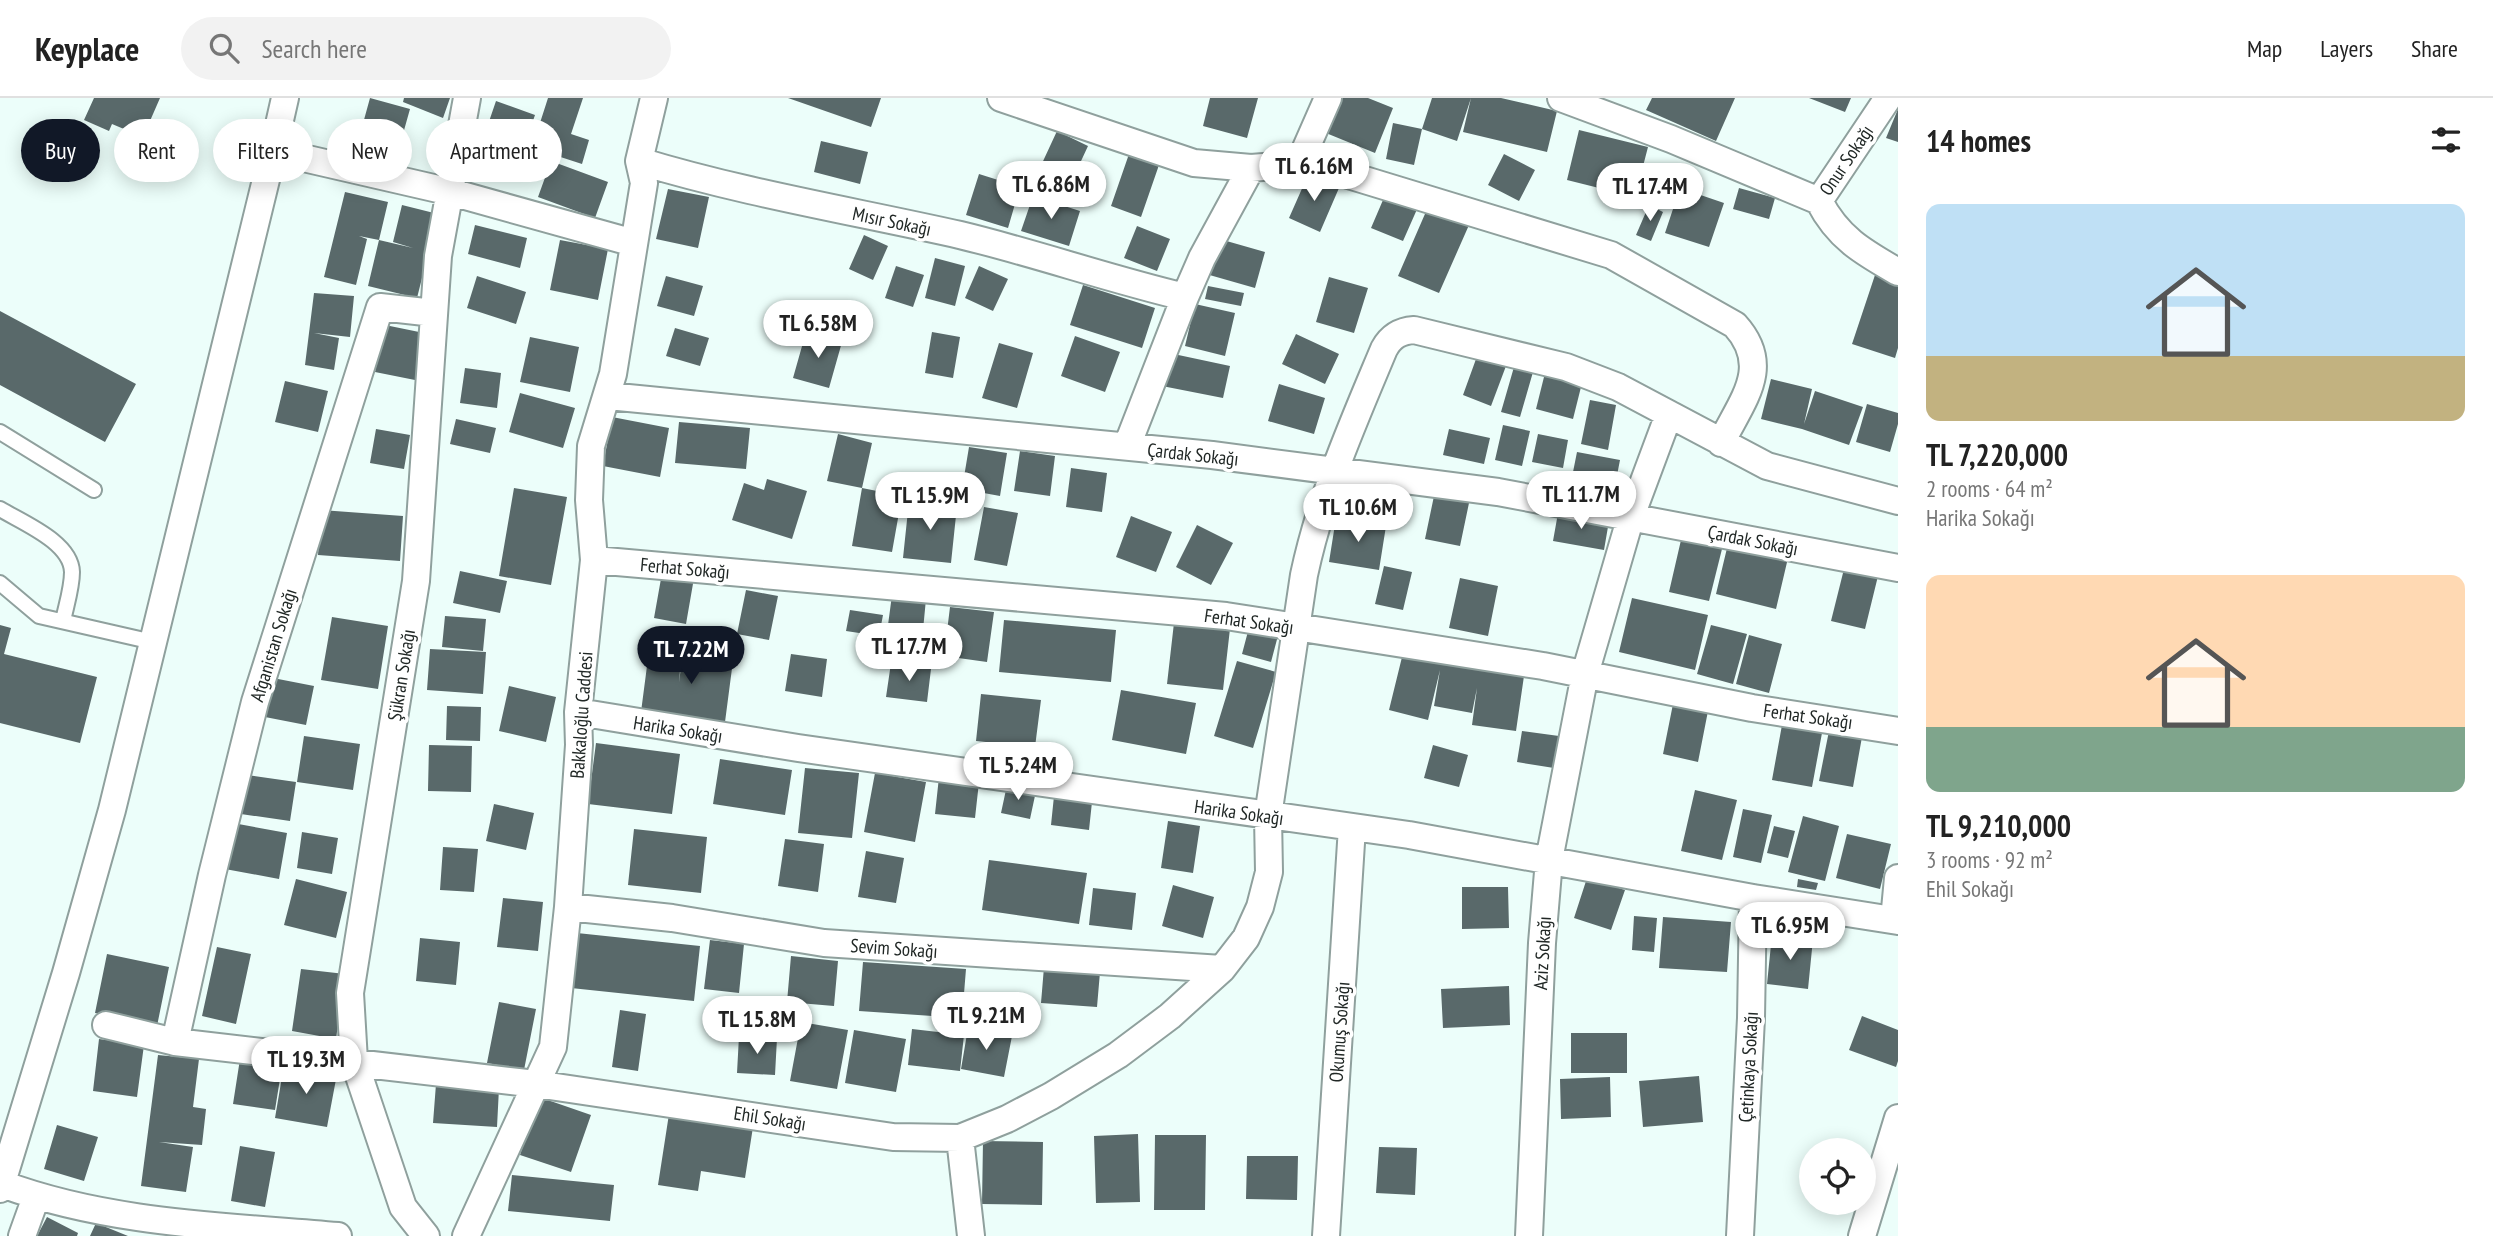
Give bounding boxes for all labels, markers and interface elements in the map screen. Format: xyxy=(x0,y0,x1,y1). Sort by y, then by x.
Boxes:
search box xyxy=(181,17,671,80)
text: Keyplace xyxy=(35,27,139,70)
icon: search xyxy=(205,29,243,67)
text: Search here xyxy=(261,32,367,65)
text: Map xyxy=(2247,33,2282,64)
text: Layers xyxy=(2320,33,2373,64)
text: Share xyxy=(2411,33,2458,64)
chip: Buy xyxy=(21,119,100,182)
chip: Rent xyxy=(114,119,199,182)
chip: Filters xyxy=(213,119,313,182)
chip: New xyxy=(327,119,412,182)
chip: Apartment xyxy=(426,119,562,182)
street label: Onur Sokağı xyxy=(1814,120,1878,200)
text: 14 homes xyxy=(1926,121,2031,160)
icon: filters xyxy=(2427,121,2465,159)
pin: TL 6.16M xyxy=(1242,144,1386,203)
text: TL 6.16M xyxy=(1275,151,1353,180)
pin: TL 6.86M xyxy=(979,162,1123,221)
pin: TL 17.4M xyxy=(1578,164,1722,223)
text: TL 6.86M xyxy=(1012,169,1090,198)
text: TL 17.4M xyxy=(1612,171,1688,200)
street label: Mısır Sokağı xyxy=(851,201,933,241)
icon: home xyxy=(2133,249,2259,375)
pin: TL 6.58M xyxy=(746,300,890,360)
text: TL 6.58M xyxy=(779,308,857,337)
text: TL 7,220,000 xyxy=(1926,435,2068,474)
street label: Çardak Sokağı xyxy=(1146,437,1240,471)
pin: TL 15.9M xyxy=(858,472,1002,532)
pin: TL 11.7M xyxy=(1509,472,1653,531)
text: 2 rooms · 64 m² xyxy=(1926,474,2053,503)
text: TL 11.7M xyxy=(1542,479,1620,508)
text: TL 15.9M xyxy=(891,480,969,509)
pin: TL 10.6M xyxy=(1286,484,1430,544)
text: TL 10.6M xyxy=(1319,492,1397,521)
text: Harika Sokağı xyxy=(1926,503,2035,532)
street label: Çardak Sokağı xyxy=(1706,519,1800,561)
street label: Ferhat Sokağı xyxy=(639,552,731,584)
street label: Afganistan Sokağı xyxy=(244,585,302,705)
street label: Ferhat Sokağı xyxy=(1203,603,1295,639)
icon: home xyxy=(2133,620,2259,746)
pin: TL 17.7M xyxy=(837,624,981,683)
pin: TL 7.22M xyxy=(619,626,763,686)
street label: Şükran Sokağı xyxy=(382,627,420,723)
text: TL 17.7M xyxy=(871,631,947,660)
text: TL 7.22M xyxy=(653,634,729,663)
street label: Bakkaloğlu Caddesi xyxy=(565,651,597,779)
street label: Ferhat Sokağı xyxy=(1762,698,1854,734)
street label: Harika Sokağı xyxy=(632,710,724,748)
pin: TL 5.24M xyxy=(946,742,1090,802)
text: TL 5.24M xyxy=(979,750,1057,779)
street label: Harika Sokağı xyxy=(1193,794,1285,830)
text: TL 9,210,000 xyxy=(1926,806,2071,845)
text: 3 rooms · 92 m² xyxy=(1926,845,2053,874)
text: Ehil Sokağı xyxy=(1926,874,2014,903)
pin: TL 6.95M xyxy=(1718,902,1862,962)
text: TL 6.95M xyxy=(1751,910,1829,939)
street label: Aziz Sokağı xyxy=(1528,916,1556,990)
street label: Sevim Sokağı xyxy=(850,933,938,963)
street label: Okumuş Sokağı xyxy=(1324,981,1354,1083)
pin: TL 9.21M xyxy=(914,992,1058,1052)
pin: TL 15.8M xyxy=(685,996,829,1056)
text: TL 9.21M xyxy=(947,1000,1025,1029)
text: TL 15.8M xyxy=(718,1004,796,1033)
street label: Çetinkaya Sokağı xyxy=(1733,1011,1763,1123)
pin: TL 19.3M xyxy=(234,1037,378,1096)
text: TL 19.3M xyxy=(267,1044,345,1073)
street label: Ehil Sokağı xyxy=(732,1100,808,1136)
map controls xyxy=(1799,1138,1876,1215)
button: locate xyxy=(1799,1138,1876,1215)

